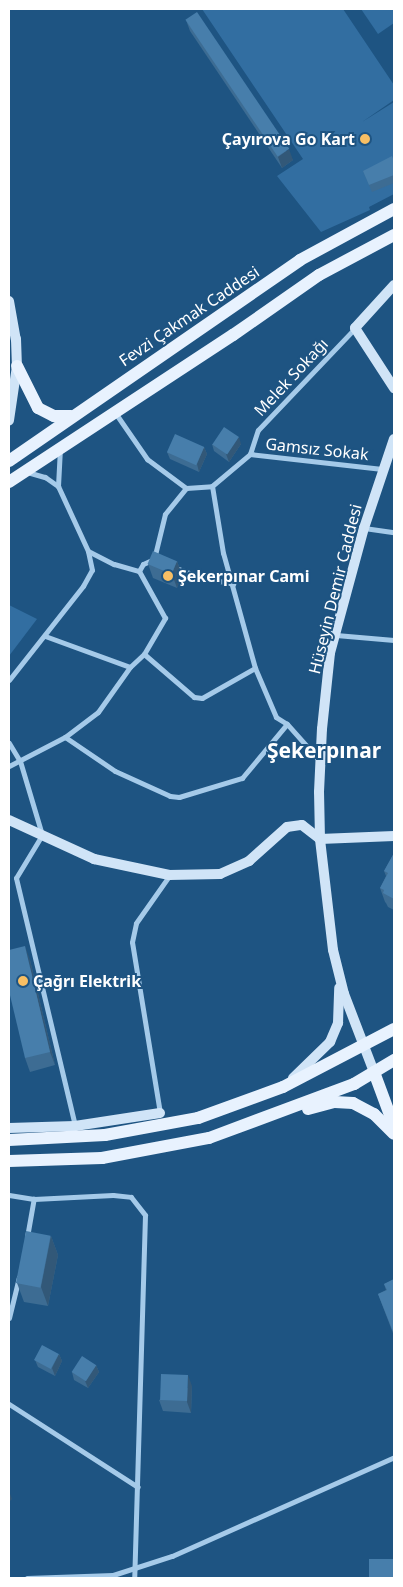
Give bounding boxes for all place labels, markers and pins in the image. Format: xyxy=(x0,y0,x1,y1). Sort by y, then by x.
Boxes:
place label: Çayırova Go Kart xyxy=(222,129,355,149)
marker: Çayırova Go Kart xyxy=(359,133,371,145)
place label: Şekerpınar Cami xyxy=(178,566,309,586)
marker: Şekerpınar Cami xyxy=(162,570,174,582)
place label: Çağrı Elektrik xyxy=(33,971,141,991)
marker: Çağrı Elektrik xyxy=(17,975,29,987)

